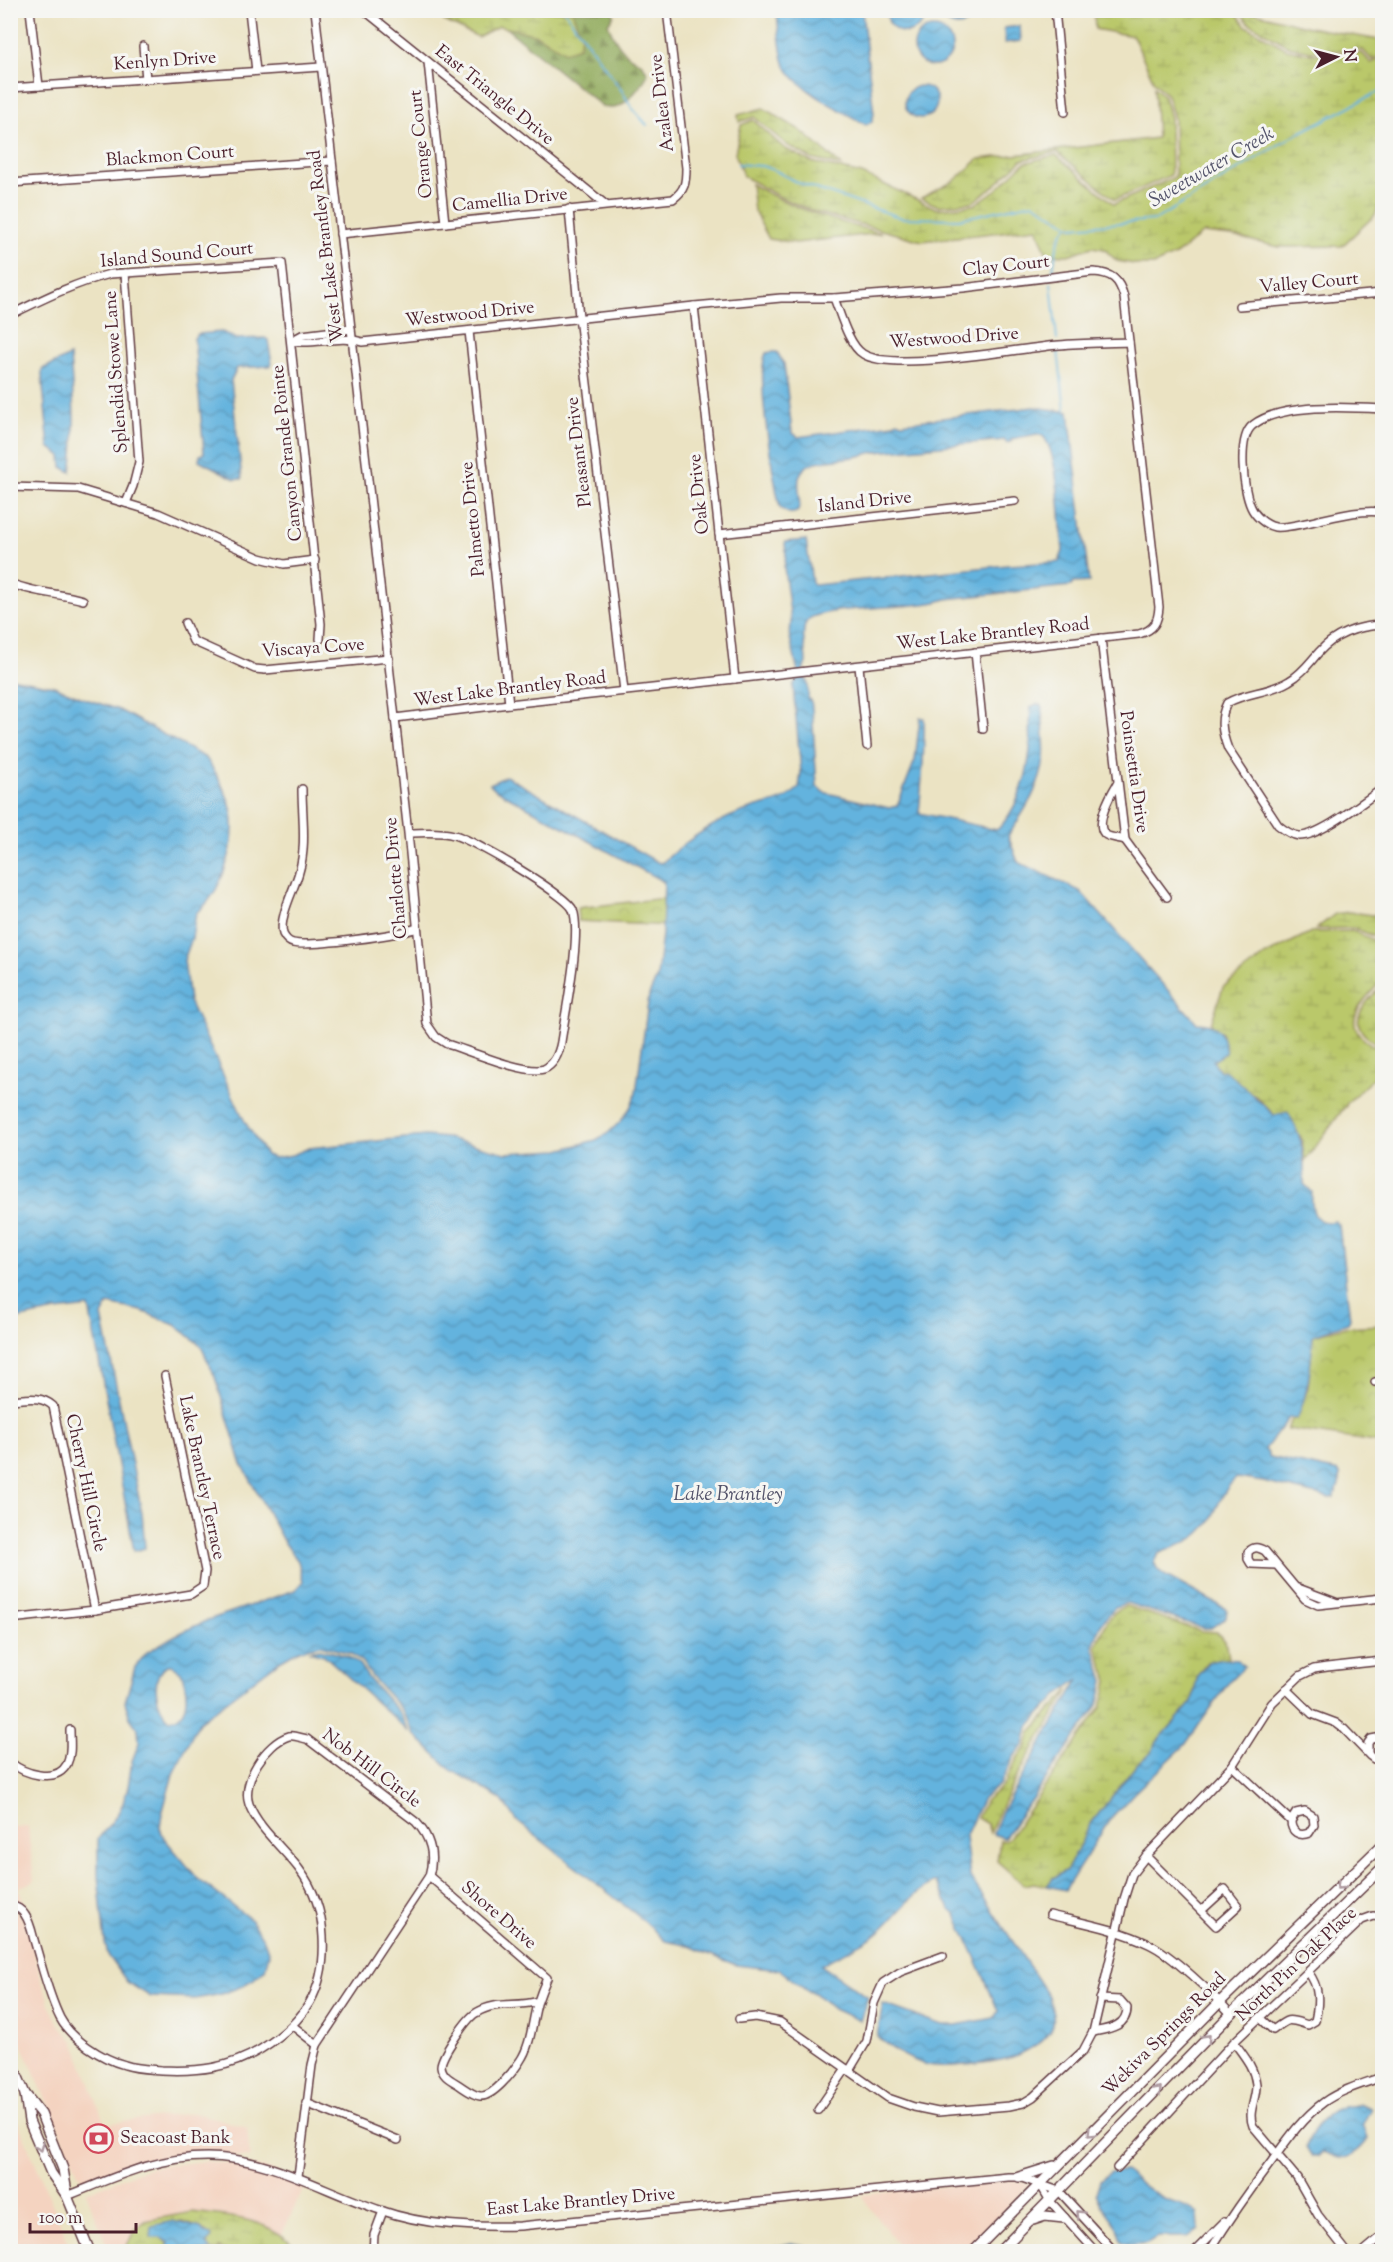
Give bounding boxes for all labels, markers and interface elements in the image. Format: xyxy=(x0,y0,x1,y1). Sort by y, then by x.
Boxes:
north arrow xyxy=(1306,27,1366,87)
street label: East Triangle Drive xyxy=(429,40,559,152)
street label: Kenlyn Drive xyxy=(113,45,217,79)
text: N xyxy=(1336,48,1361,63)
street label: Azalea Drive xyxy=(644,53,682,153)
street label: Orange Court xyxy=(403,88,441,200)
water label: Sweetwater Creek xyxy=(1144,120,1280,216)
street label: Blackmon Court xyxy=(105,140,235,174)
street label: West Lake Brantley Road xyxy=(302,148,352,344)
street label: Camellia Drive xyxy=(451,182,569,220)
street label: Island Sound Court xyxy=(100,236,254,276)
street label: Clay Court xyxy=(961,249,1051,285)
street label: Valley Court xyxy=(1258,267,1360,301)
street label: Splendid Stowe Lane xyxy=(98,290,136,454)
street label: Westwood Drive xyxy=(404,295,536,335)
street label: Westwood Drive xyxy=(888,322,1020,356)
street label: Canyon Grande Pointe xyxy=(266,363,310,543)
street label: Pleasant Drive xyxy=(560,395,600,509)
street label: Oak Drive xyxy=(683,453,717,535)
street label: Palmetto Drive xyxy=(455,460,493,578)
street label: Island Drive xyxy=(817,485,913,521)
street label: West Lake Brantley Road xyxy=(895,612,1091,658)
street label: Viscaya Cove xyxy=(260,632,366,666)
street label: West Lake Brantley Road xyxy=(412,665,608,715)
street label: Poinsettia Drive xyxy=(1112,709,1154,835)
street label: Charlotte Drive xyxy=(379,816,415,940)
street label: Lake Brantley Terrace xyxy=(171,1394,231,1562)
street label: Cherry Hill Circle xyxy=(58,1412,112,1554)
water label: Lake Brantley xyxy=(673,1481,783,1510)
street label: Nob Hill Circle xyxy=(316,1723,426,1815)
street label: Shore Drive xyxy=(454,1876,542,1956)
one-way arrow xyxy=(1337,1879,1347,1890)
street label: North Pin Oak Place xyxy=(1230,1902,1364,2028)
street label: Wekiva Springs Road xyxy=(1097,1967,1233,2103)
one-way arrow xyxy=(1200,2035,1211,2045)
one-way arrow xyxy=(1150,2086,1161,2097)
bank icon: Seacoast Bank xyxy=(83,2123,115,2155)
place label: Seacoast Bank xyxy=(120,2126,231,2152)
one-way arrow xyxy=(1087,2126,1098,2137)
one-way arrow xyxy=(33,2141,45,2152)
street label: East Lake Brantley Drive xyxy=(486,2182,676,2224)
scale bar xyxy=(30,2196,136,2234)
text: 100 m xyxy=(39,2206,83,2232)
one-way arrow xyxy=(1077,2210,1088,2221)

